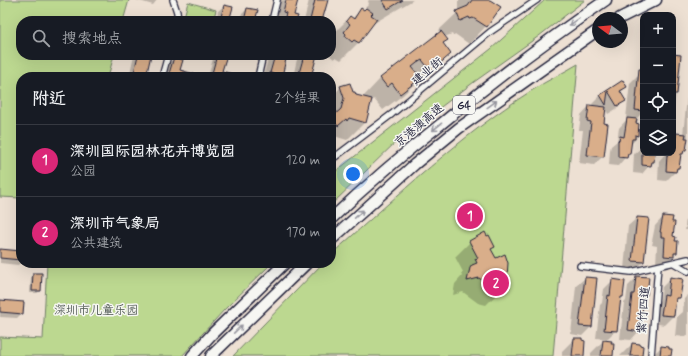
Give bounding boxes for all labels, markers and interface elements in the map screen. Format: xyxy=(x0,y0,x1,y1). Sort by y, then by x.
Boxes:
north arrow xyxy=(592,12,628,48)
map controls xyxy=(640,12,676,156)
button: + xyxy=(640,12,676,48)
search box xyxy=(16,16,336,60)
one-way arrow xyxy=(568,18,579,26)
icon: search xyxy=(30,27,52,49)
text: 搜索地点 xyxy=(62,29,122,49)
button: − xyxy=(640,48,676,84)
street label: 建业街 xyxy=(409,54,447,89)
button: locate xyxy=(640,84,676,120)
text: 附近 xyxy=(32,88,66,110)
text: 2个结果 xyxy=(275,90,320,107)
road number: G4 xyxy=(453,96,475,114)
street label: 京港澳高速 xyxy=(392,100,448,151)
one-way arrow xyxy=(486,100,497,109)
button: layers xyxy=(640,120,676,156)
one-way arrow xyxy=(432,122,443,131)
text: 深圳国际园林花卉博览园 xyxy=(70,142,235,162)
text: 1 xyxy=(42,152,48,169)
text: 120 m xyxy=(286,152,320,169)
text: 公园 xyxy=(70,163,96,180)
your location xyxy=(343,164,363,184)
pin: 1 xyxy=(457,201,483,231)
one-way arrow xyxy=(354,209,364,218)
text: 深圳市气象局 xyxy=(70,214,160,234)
text: 2 xyxy=(42,224,48,241)
text: 170 m xyxy=(286,224,320,241)
text: 公共建筑 xyxy=(70,235,122,252)
pin: 2 xyxy=(483,268,509,298)
street label: 紫竹四道 xyxy=(634,285,654,335)
park label: 深圳市儿童乐园 xyxy=(54,303,138,319)
one-way arrow xyxy=(233,324,243,333)

